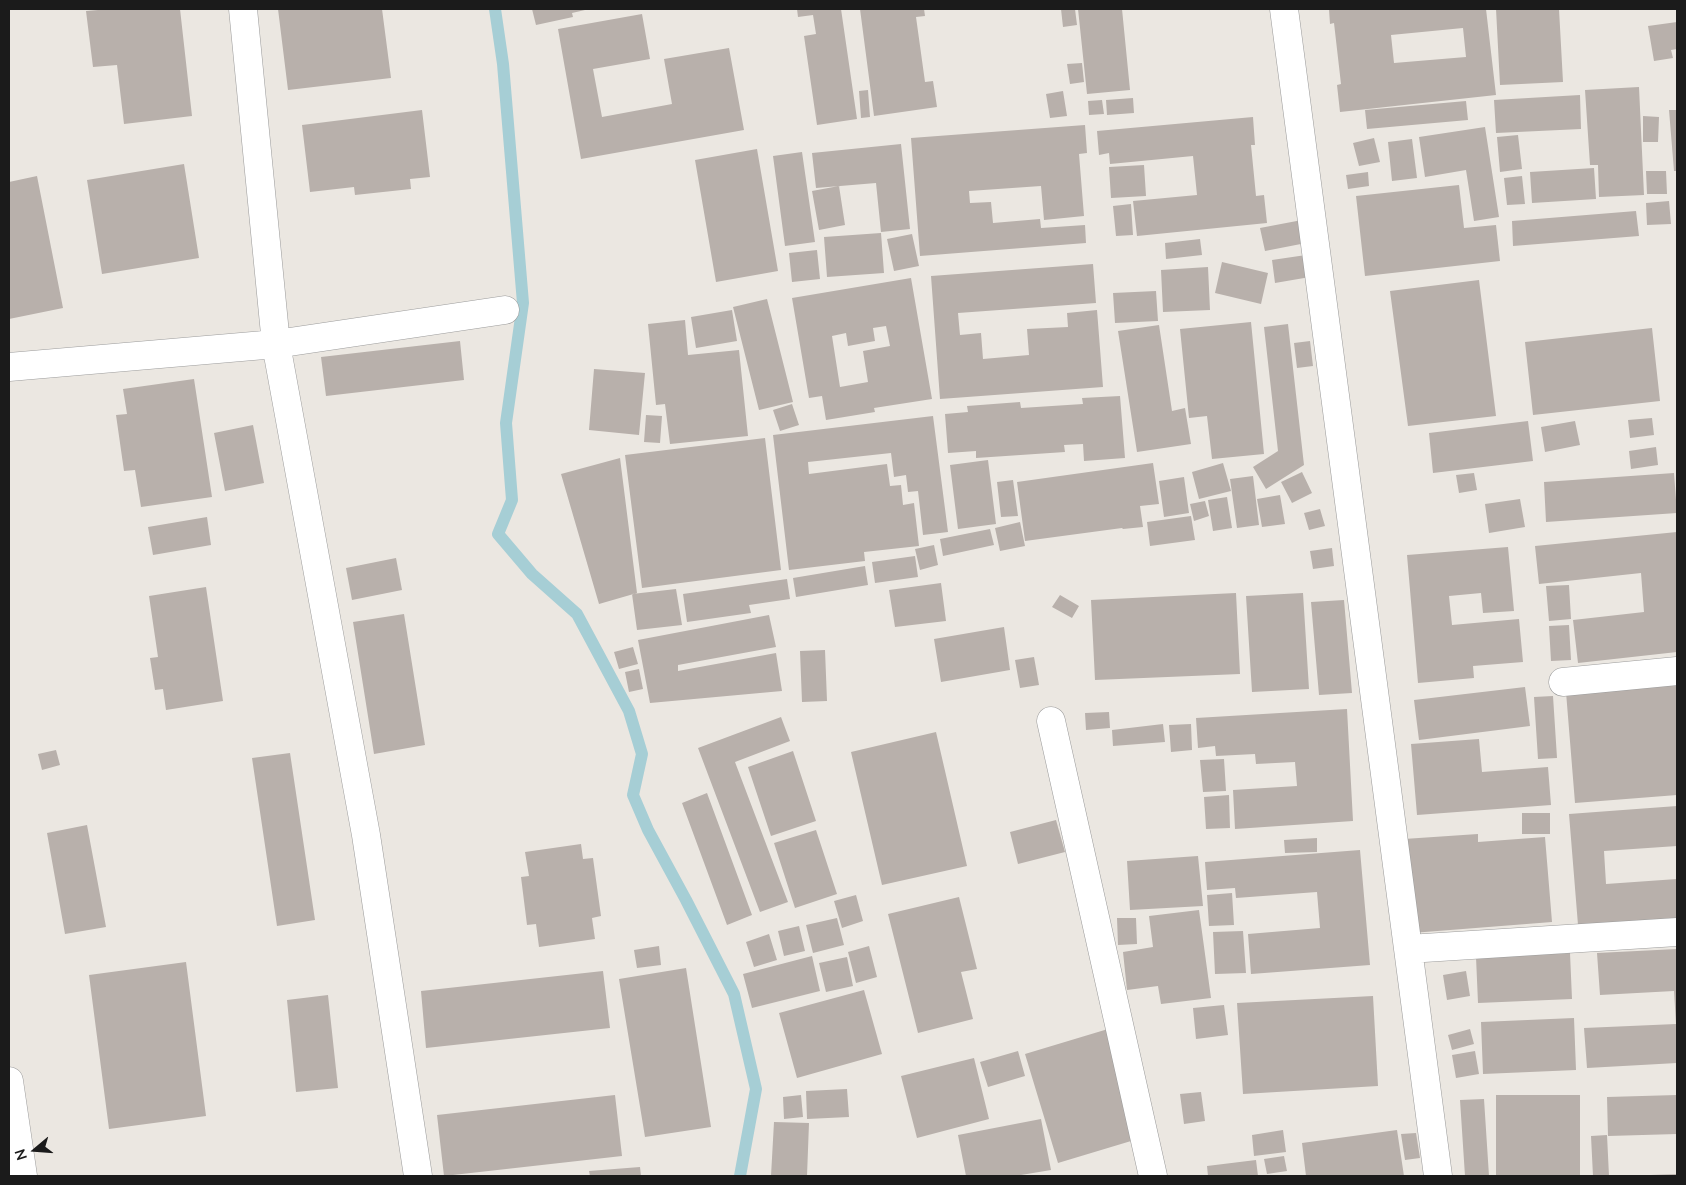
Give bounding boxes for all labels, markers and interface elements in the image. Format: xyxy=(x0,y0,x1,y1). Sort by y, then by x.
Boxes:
north arrow xyxy=(10,1125,60,1175)
text: N xyxy=(11,1147,30,1163)

